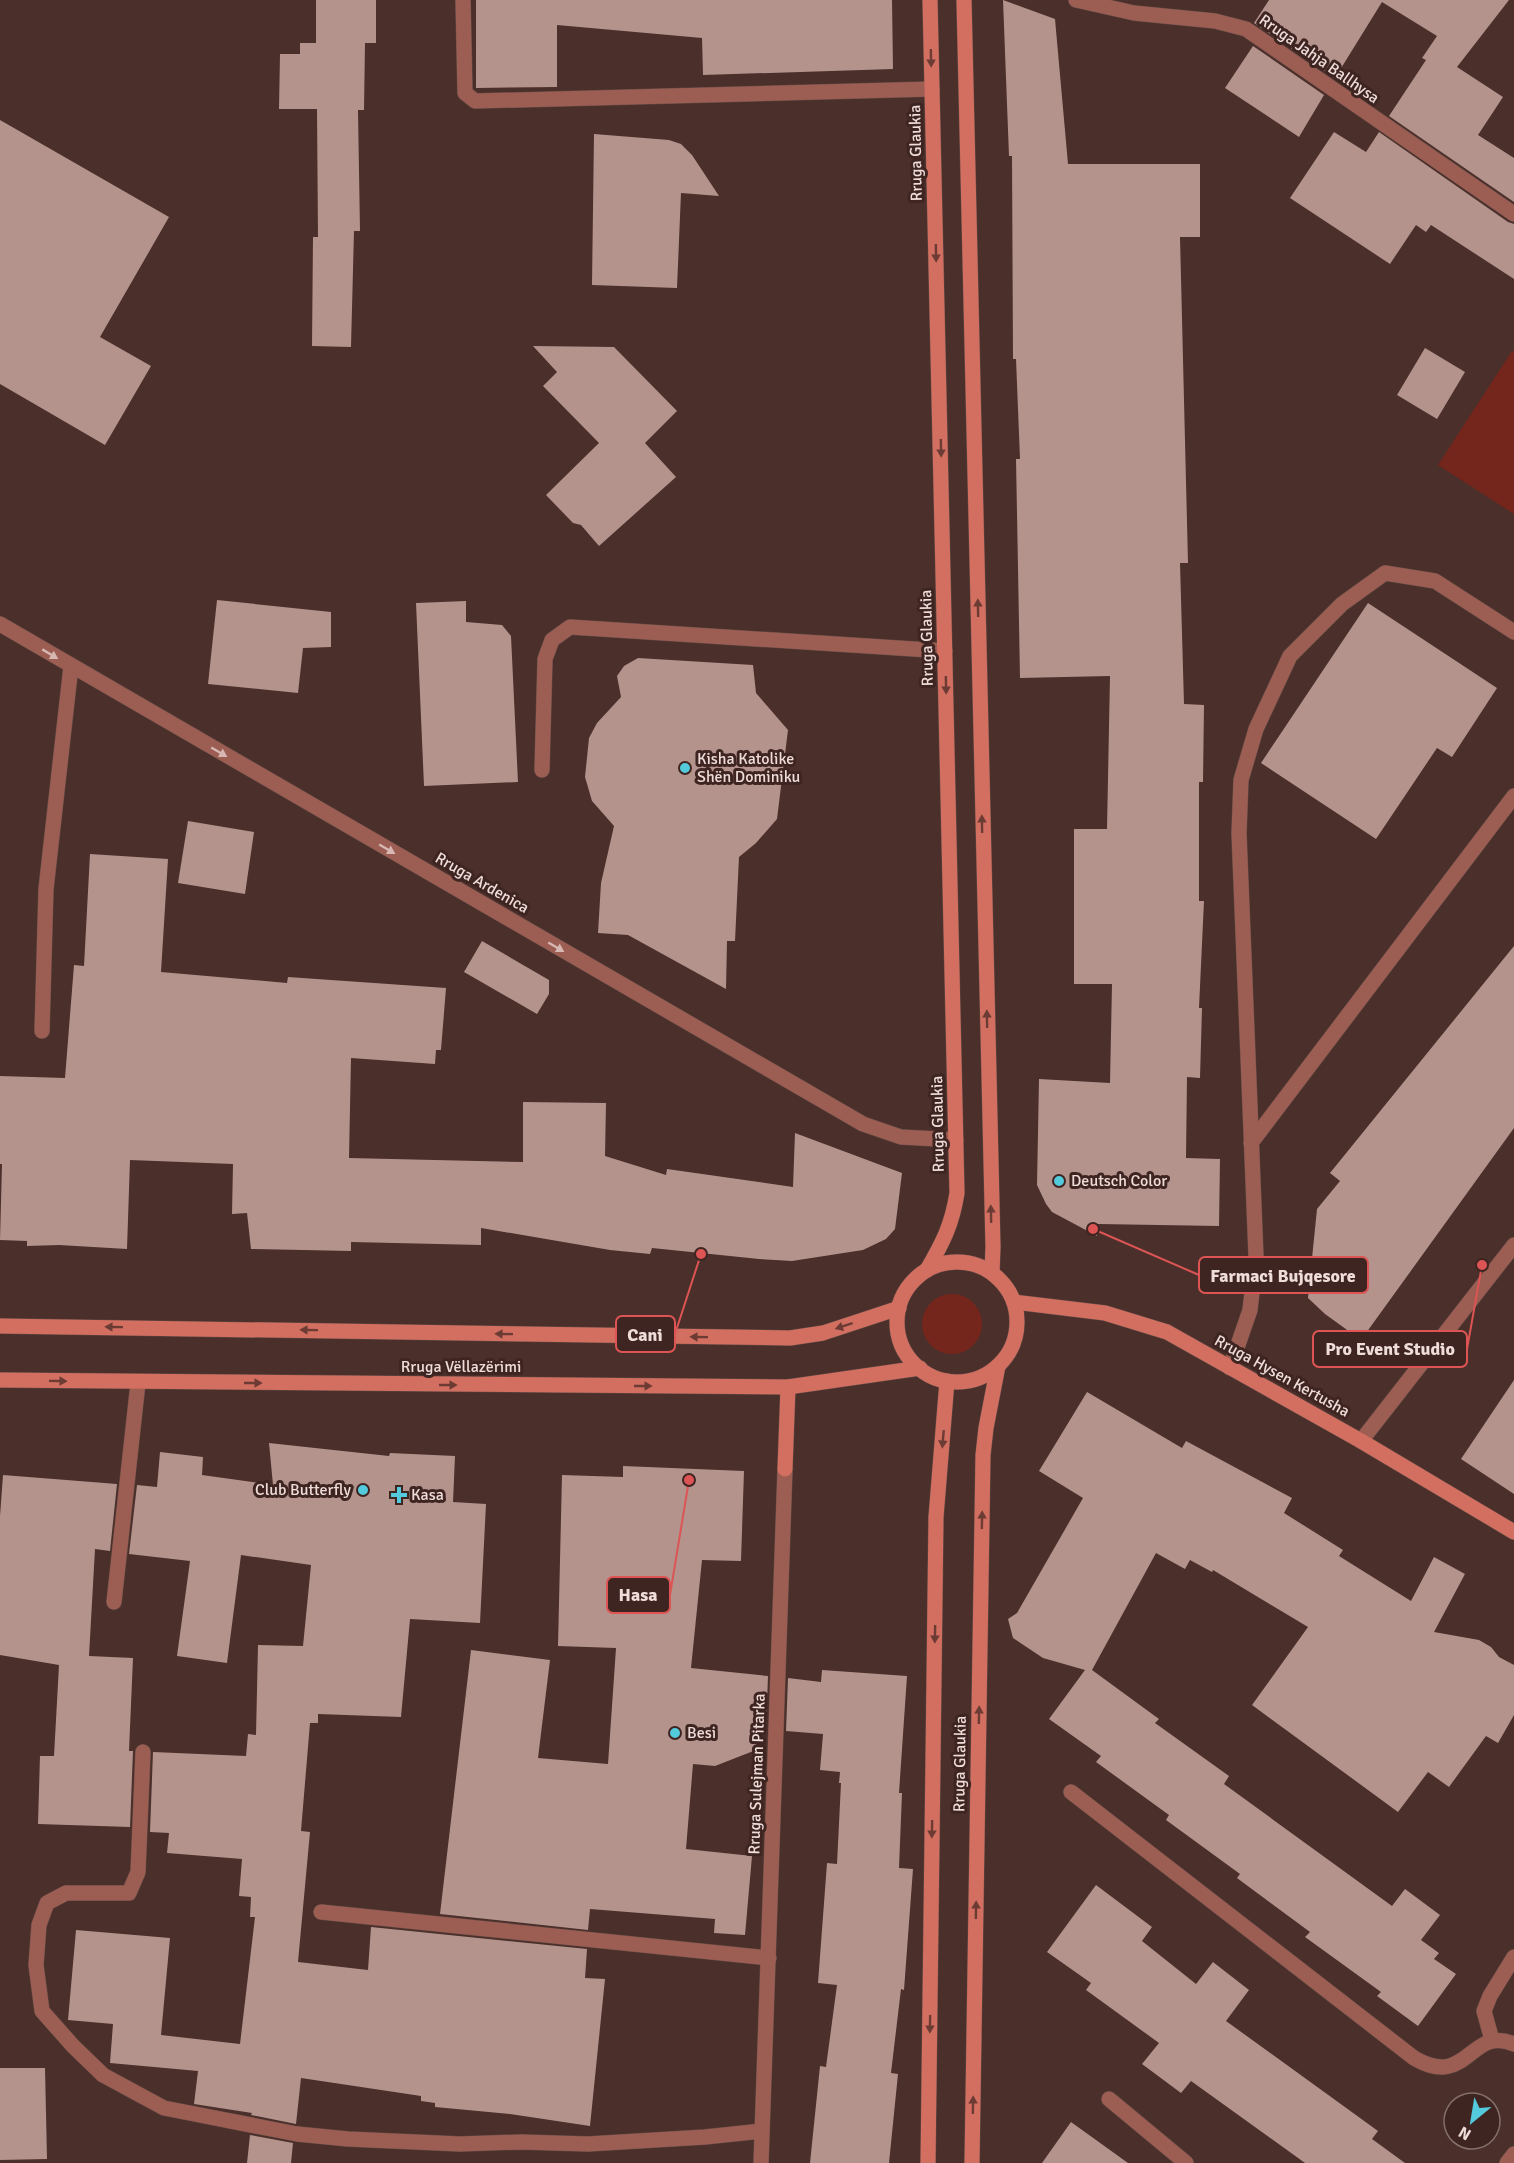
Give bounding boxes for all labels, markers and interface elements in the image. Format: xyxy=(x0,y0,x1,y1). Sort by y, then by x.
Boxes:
street label: Rruga Jahja Ballhysa xyxy=(1255,10,1383,108)
one-way arrow xyxy=(927,49,936,68)
street label: Rruga Glaukia xyxy=(905,105,927,201)
one-way arrow xyxy=(931,244,941,263)
one-way arrow xyxy=(936,439,945,458)
street label: Rruga Glaukia xyxy=(916,590,938,686)
one-way arrow xyxy=(973,599,982,618)
one-way arrow xyxy=(42,648,58,659)
one-way arrow xyxy=(941,676,950,695)
one-way arrow xyxy=(211,747,228,757)
place label: Kisha Katolike Shën Dominiku xyxy=(697,749,800,787)
marker: Kisha Katolike Shën Dominiku xyxy=(678,761,692,775)
one-way arrow xyxy=(978,815,987,834)
one-way arrow xyxy=(379,844,396,854)
street label: Rruga Ardenica xyxy=(432,848,532,918)
one-way arrow xyxy=(548,942,565,952)
one-way arrow xyxy=(982,1010,991,1029)
street label: Rruga Glaukia xyxy=(927,1076,949,1172)
place label: Deutsch Color xyxy=(1071,1171,1167,1191)
marker: Deutsch Color xyxy=(1052,1174,1066,1188)
one-way arrow xyxy=(986,1205,996,1224)
callout: Farmaci Bujqesore xyxy=(1199,1257,1368,1293)
text: Farmaci Bujqesore xyxy=(1210,1265,1356,1287)
callout: Cani xyxy=(616,1316,675,1352)
one-way arrow xyxy=(104,1322,123,1332)
one-way arrow xyxy=(835,1322,853,1331)
text: Cani xyxy=(627,1324,663,1346)
one-way arrow xyxy=(299,1326,318,1335)
one-way arrow xyxy=(494,1329,513,1338)
street label: Rruga Hysen Kertusha xyxy=(1211,1331,1353,1421)
callout: Pro Event Studio xyxy=(1313,1331,1467,1367)
one-way arrow xyxy=(689,1332,708,1341)
text: Pro Event Studio xyxy=(1325,1338,1455,1360)
street label: Rruga Vëllazërimi xyxy=(401,1357,521,1377)
one-way arrow xyxy=(49,1377,68,1386)
one-way arrow xyxy=(244,1378,263,1388)
one-way arrow xyxy=(439,1380,458,1390)
one-way arrow xyxy=(634,1381,653,1391)
one-way arrow xyxy=(938,1430,948,1449)
place label: Club Butterfly xyxy=(255,1480,352,1500)
marker: Club Butterfly xyxy=(356,1483,370,1497)
place label: Kasa xyxy=(411,1485,444,1505)
marker: Kasa xyxy=(392,1488,406,1502)
one-way arrow xyxy=(977,1510,986,1529)
callout: Hasa xyxy=(607,1577,670,1613)
text: Hasa xyxy=(619,1584,657,1606)
one-way arrow xyxy=(930,1624,940,1643)
street label: Rruga Sulejman Pitarka xyxy=(744,1693,770,1855)
one-way arrow xyxy=(974,1705,984,1724)
street label: Rruga Glaukia xyxy=(949,1716,971,1812)
place label: Besi xyxy=(687,1723,716,1743)
marker: Besi xyxy=(668,1726,682,1740)
one-way arrow xyxy=(927,1819,937,1838)
one-way arrow xyxy=(971,1900,981,1919)
one-way arrow xyxy=(925,2014,934,2033)
north arrow xyxy=(1442,2091,1502,2151)
one-way arrow xyxy=(968,2095,978,2114)
text: N xyxy=(1455,2122,1475,2145)

